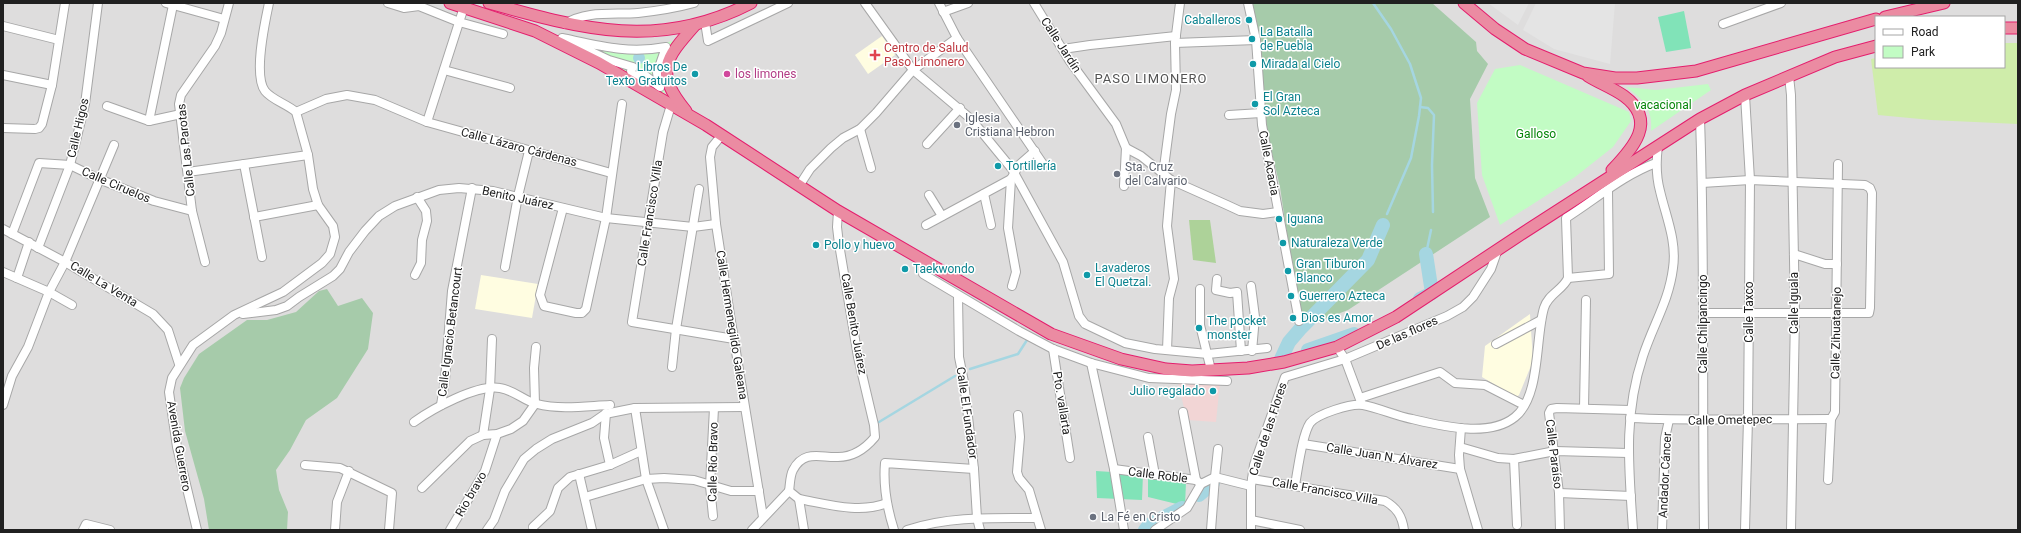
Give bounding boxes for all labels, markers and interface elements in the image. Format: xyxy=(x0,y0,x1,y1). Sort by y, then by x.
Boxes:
place label: Caballeros xyxy=(1184,13,1241,27)
street label: Calle Jardín xyxy=(1038,15,1084,75)
marker: Caballeros xyxy=(1244,15,1254,25)
legend xyxy=(1875,16,2005,68)
place label: La Batalla de Puebla xyxy=(1260,25,1313,53)
text: Road xyxy=(1911,25,1939,39)
marker: La Batalla de Puebla xyxy=(1247,34,1257,44)
place label: Centro de Salud Paso Limonero xyxy=(884,41,969,69)
text: Park xyxy=(1911,45,1936,59)
marker: Centro de Salud Paso Limonero xyxy=(869,49,881,61)
place label: Mirada al Cielo xyxy=(1261,57,1340,71)
marker: Mirada al Cielo xyxy=(1248,59,1258,69)
place label: Libros De Texto Gratuitos xyxy=(606,60,687,88)
place label: los limones xyxy=(735,67,796,81)
marker: Libros De Texto Gratuitos xyxy=(690,69,700,79)
marker: los limones xyxy=(722,69,732,79)
district label: PASO LIMONERO xyxy=(1094,71,1208,86)
place label: El Gran Sol Azteca xyxy=(1263,90,1320,118)
street label: Calle Higos xyxy=(64,97,92,159)
park label: vacacional xyxy=(1634,98,1692,112)
marker: El Gran Sol Azteca xyxy=(1250,99,1260,109)
street label: Calle Las Parotas xyxy=(174,103,198,197)
place label: Iglesia Cristiana Hebron xyxy=(965,111,1055,139)
marker: Iglesia Cristiana Hebron xyxy=(952,120,962,130)
street label: Calle Lázaro Cárdenas xyxy=(459,125,579,169)
park label: Galloso xyxy=(1516,127,1556,141)
street label: Calle Acacia xyxy=(1256,129,1282,197)
street label: Calle Francisco Villa xyxy=(635,159,665,267)
place label: Tortillería xyxy=(1006,159,1056,173)
place label: Sta. Cruz del Calvario xyxy=(1125,160,1188,188)
marker: Tortillería xyxy=(993,161,1003,171)
street label: Calle Ciruelos xyxy=(80,164,152,206)
marker: Sta. Cruz del Calvario xyxy=(1112,169,1122,179)
street label: Benito Juárez xyxy=(481,184,555,212)
place label: Iguana xyxy=(1287,212,1323,226)
marker: Iguana xyxy=(1274,214,1284,224)
place label: Naturaleza Verde xyxy=(1291,236,1383,250)
place label: Pollo y huevo xyxy=(824,238,895,252)
marker: Naturaleza Verde xyxy=(1278,238,1288,248)
marker: Pollo y huevo xyxy=(811,240,821,250)
street label: Calle Hermenegildo Galeana xyxy=(713,249,751,401)
place label: Gran Tiburon Blanco xyxy=(1296,257,1365,285)
street label: Calle La Venta xyxy=(68,258,140,310)
place label: Lavaderos El Quetzal. xyxy=(1095,261,1151,289)
place label: Taekwondo xyxy=(913,262,975,276)
marker: Taekwondo xyxy=(900,264,910,274)
street label: Calle Ignacio Betancourt xyxy=(435,266,465,398)
marker: Gran Tiburon Blanco xyxy=(1283,266,1293,276)
marker: Lavaderos El Quetzal. xyxy=(1082,270,1092,280)
street label: Calle Benito Juárez xyxy=(838,272,870,376)
street label: Calle Iguala xyxy=(1787,272,1801,334)
street label: Calle Chilpancingo xyxy=(1696,274,1710,374)
street label: Calle Taxco xyxy=(1742,281,1756,343)
street label: Calle Zihuatanejo xyxy=(1828,286,1844,379)
place label: Guerrero Azteca xyxy=(1299,289,1385,303)
marker: Guerrero Azteca xyxy=(1286,291,1296,301)
place label: Dios es Amor xyxy=(1301,311,1373,325)
marker: Dios es Amor xyxy=(1288,313,1298,323)
street label: De las flores xyxy=(1374,313,1440,353)
place label: The pocket monster xyxy=(1207,314,1266,342)
marker: The pocket monster xyxy=(1194,323,1204,333)
street label: Calle El Fundador xyxy=(954,366,980,460)
street label: Pto. vallarta xyxy=(1050,370,1074,436)
street label: Calle de las Flores xyxy=(1246,381,1290,477)
place label: Julio regalado xyxy=(1129,384,1205,398)
marker: Julio regalado xyxy=(1208,386,1218,396)
street label: Avenida Guerrero xyxy=(164,400,194,493)
street label: Calle Ometepec xyxy=(1688,412,1772,428)
street label: Calle Paraíso xyxy=(1543,418,1565,490)
street label: Calle Río Bravo xyxy=(705,422,721,502)
street label: Andador Cáncer xyxy=(1656,432,1674,518)
street label: Calle Juan N. Álvarez xyxy=(1325,439,1439,472)
street label: Calle Roble xyxy=(1127,464,1189,486)
street label: Rio bravo xyxy=(453,469,490,519)
street label: Calle Francisco Villa xyxy=(1271,475,1379,507)
place label: La Fé en Cristo xyxy=(1101,510,1181,524)
marker: La Fé en Cristo xyxy=(1088,512,1098,522)

